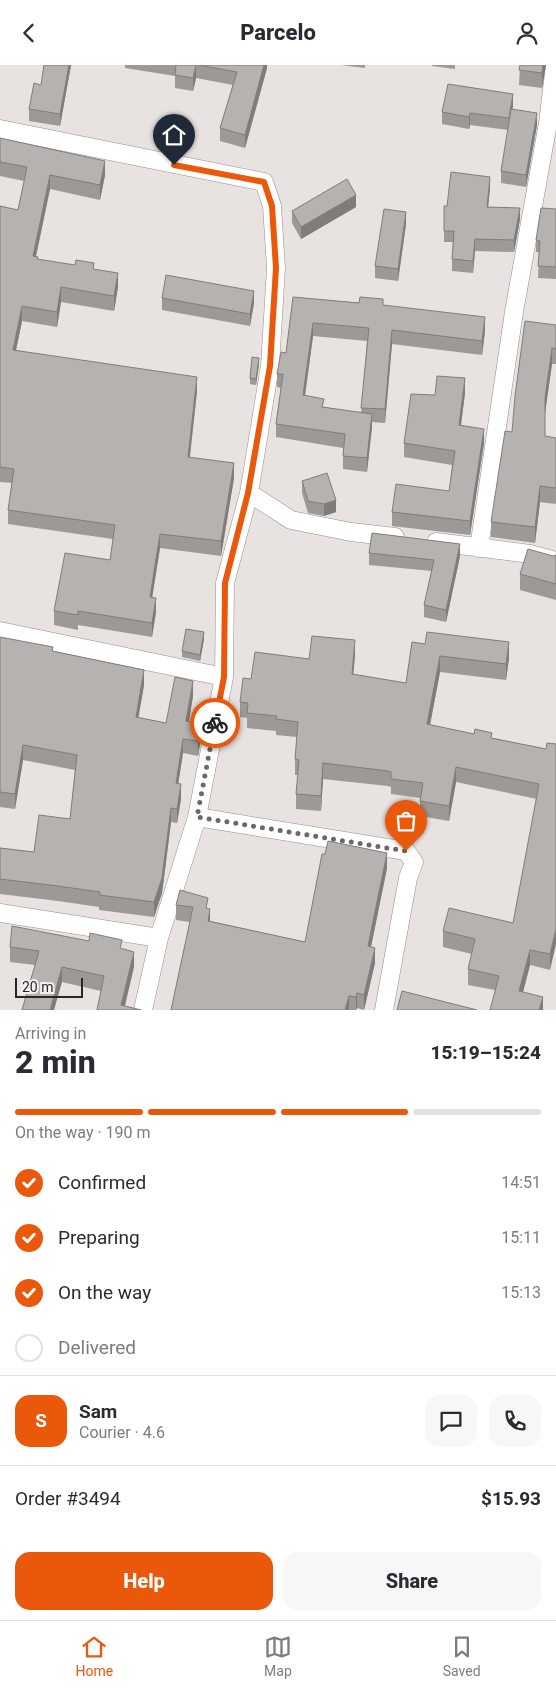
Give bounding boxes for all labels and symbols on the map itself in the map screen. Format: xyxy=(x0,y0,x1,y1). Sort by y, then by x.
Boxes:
pin xyxy=(153,114,195,165)
courier xyxy=(190,698,240,748)
pin xyxy=(385,800,427,851)
scale bar xyxy=(15,975,82,998)

